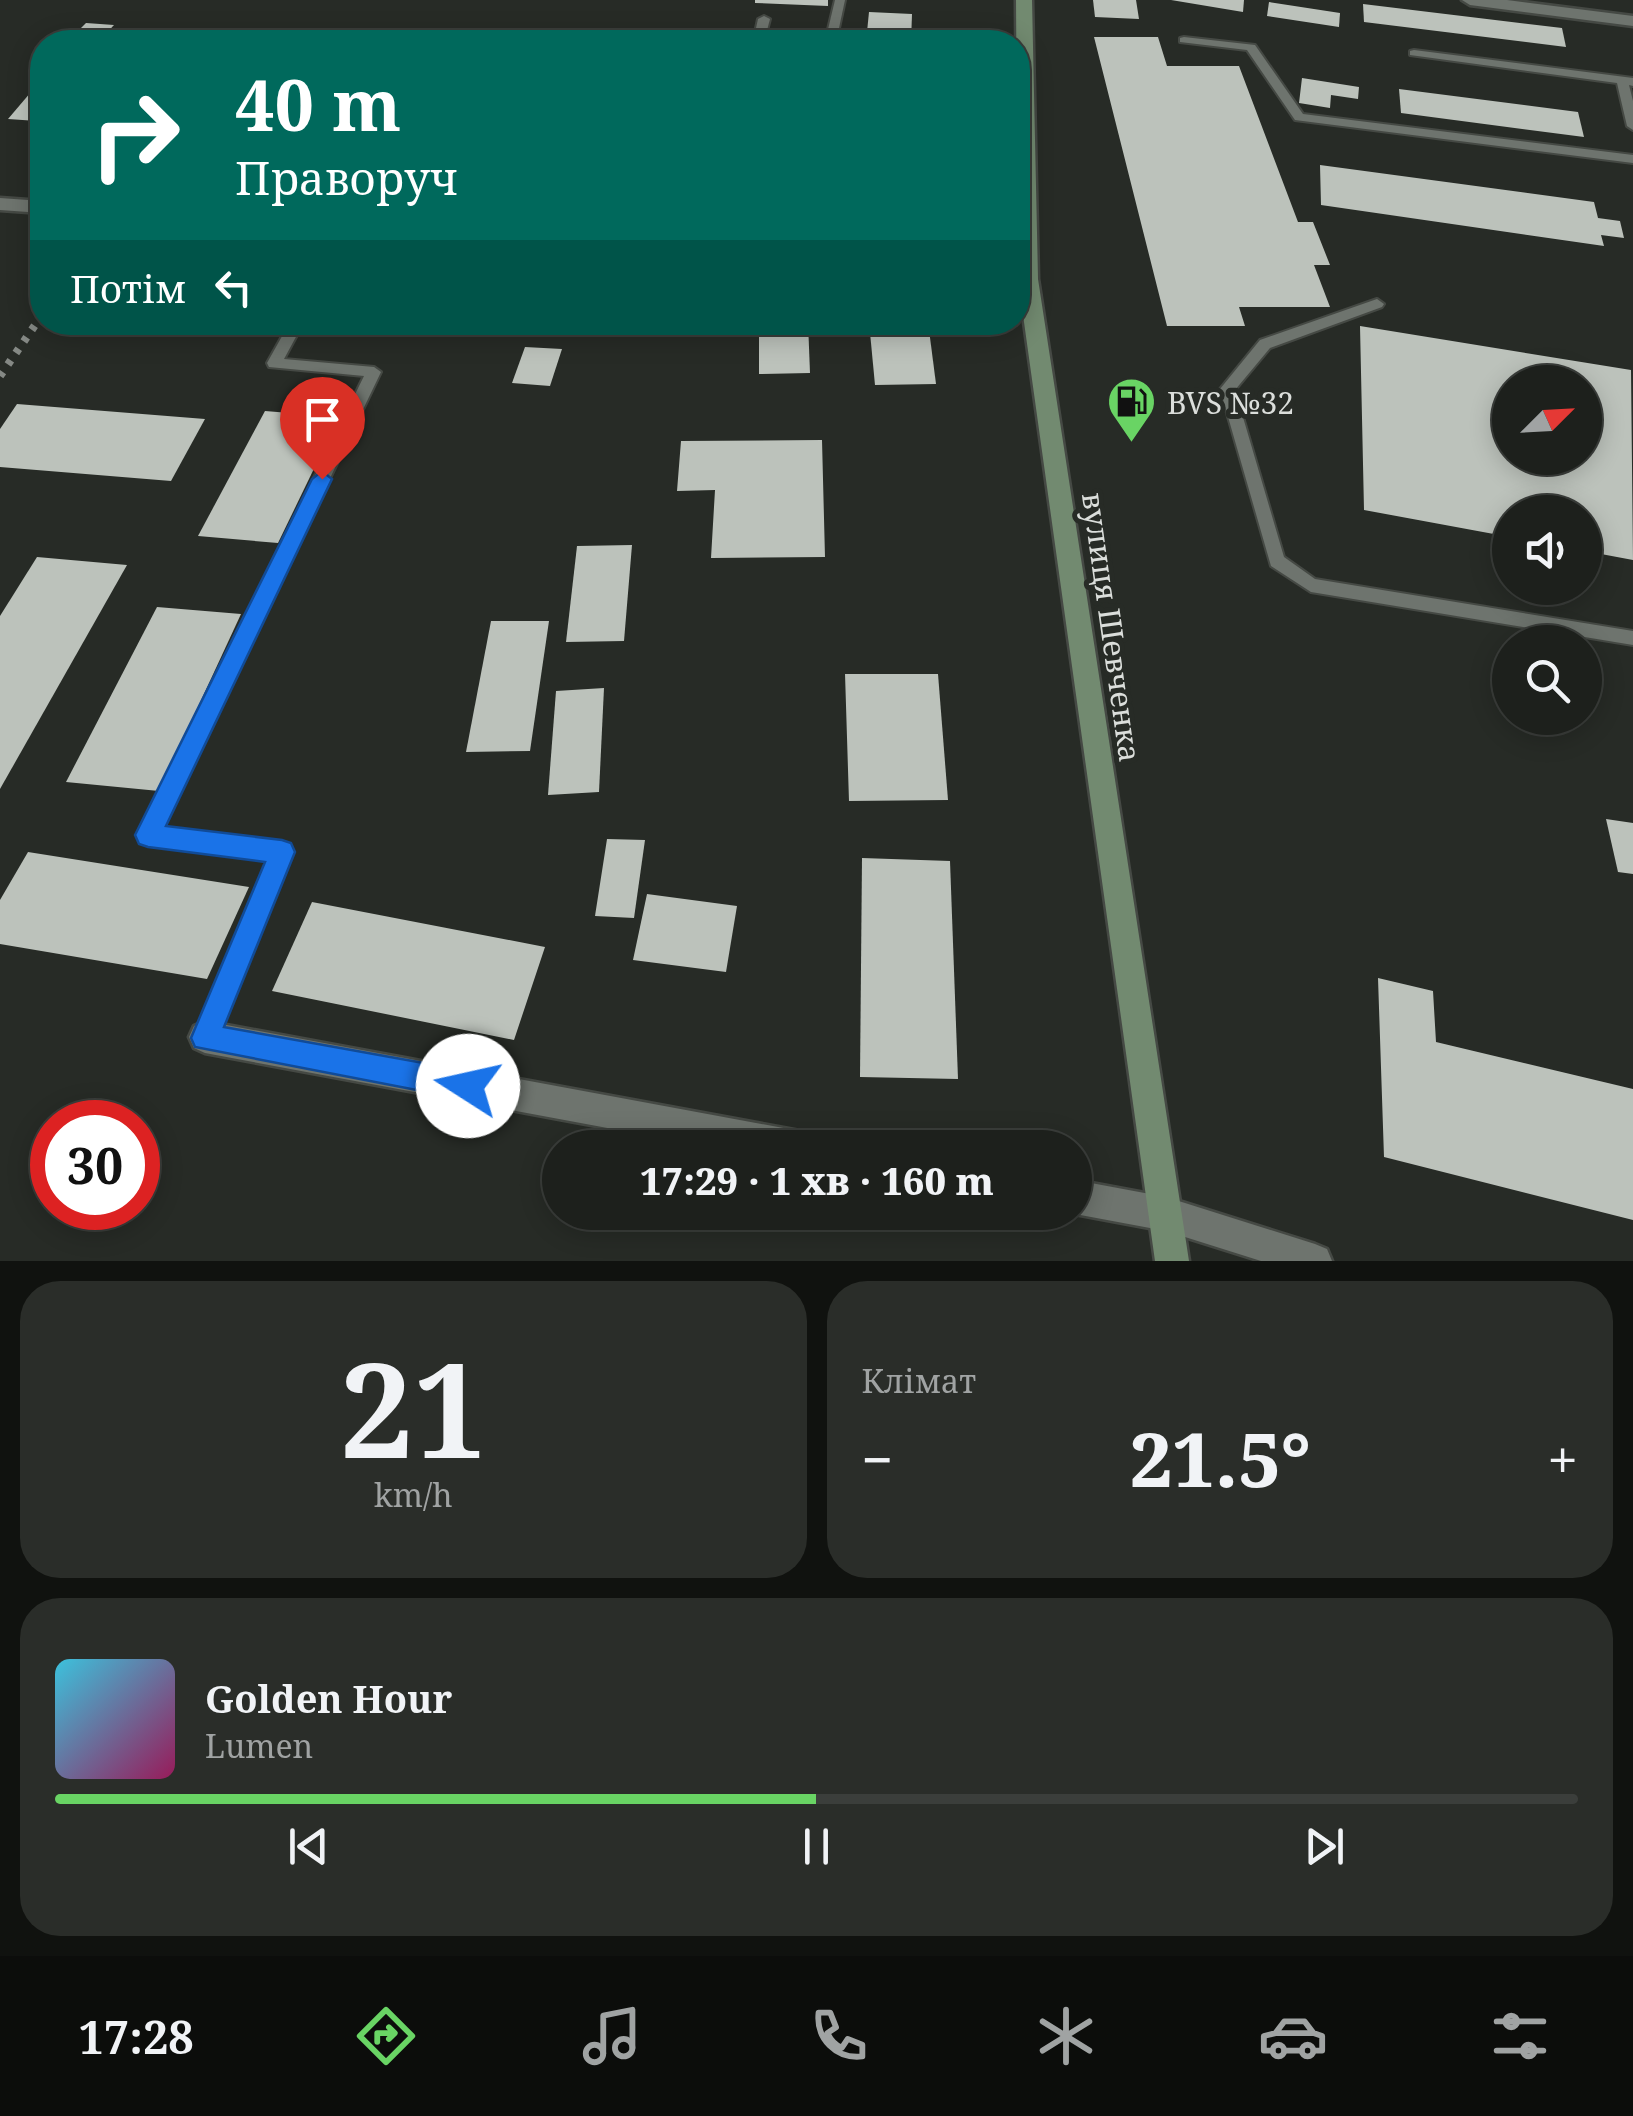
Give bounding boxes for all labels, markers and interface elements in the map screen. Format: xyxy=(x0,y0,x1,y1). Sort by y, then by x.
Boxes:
text: 40 m xyxy=(235,56,401,152)
icon: right xyxy=(70,70,200,200)
text: Праворуч xyxy=(235,147,458,208)
icon: left xyxy=(206,260,261,315)
text: Потім xyxy=(70,262,186,314)
north arrow xyxy=(1492,365,1602,475)
map controls xyxy=(1492,365,1602,735)
fuel station icon: BVS №32 xyxy=(1106,376,1158,444)
pin xyxy=(280,377,365,480)
place label: BVS №32 xyxy=(1167,382,1294,423)
icon: arrive xyxy=(295,392,350,447)
street label: вулиця Шевченка xyxy=(1073,490,1151,764)
button: sound xyxy=(1492,495,1602,605)
button: search xyxy=(1492,625,1602,735)
position arrow xyxy=(416,1034,520,1138)
speed limit sign: 30 xyxy=(30,1100,160,1230)
text: 17:29 · 1 хв · 160 m xyxy=(640,1154,994,1206)
text: 21 xyxy=(340,1319,487,1496)
text: Клімат xyxy=(862,1359,976,1402)
text: 21.5° xyxy=(1130,1407,1311,1509)
text: − xyxy=(862,1421,893,1496)
text: + xyxy=(1547,1421,1578,1496)
text: km/h xyxy=(374,1473,453,1516)
text: Golden Hour xyxy=(205,1672,452,1724)
text: Lumen xyxy=(205,1724,313,1767)
icon: previous xyxy=(281,1819,336,1874)
icon: pause xyxy=(789,1819,844,1874)
icon: next xyxy=(1297,1819,1352,1874)
icon: directions xyxy=(351,2001,421,2071)
icon: music xyxy=(577,2001,647,2071)
icon: phone xyxy=(804,2001,874,2071)
icon: climate xyxy=(1031,2001,1101,2071)
icon: car xyxy=(1258,2001,1328,2071)
icon: filters xyxy=(1485,2001,1555,2071)
text: 17:28 xyxy=(78,2006,194,2067)

